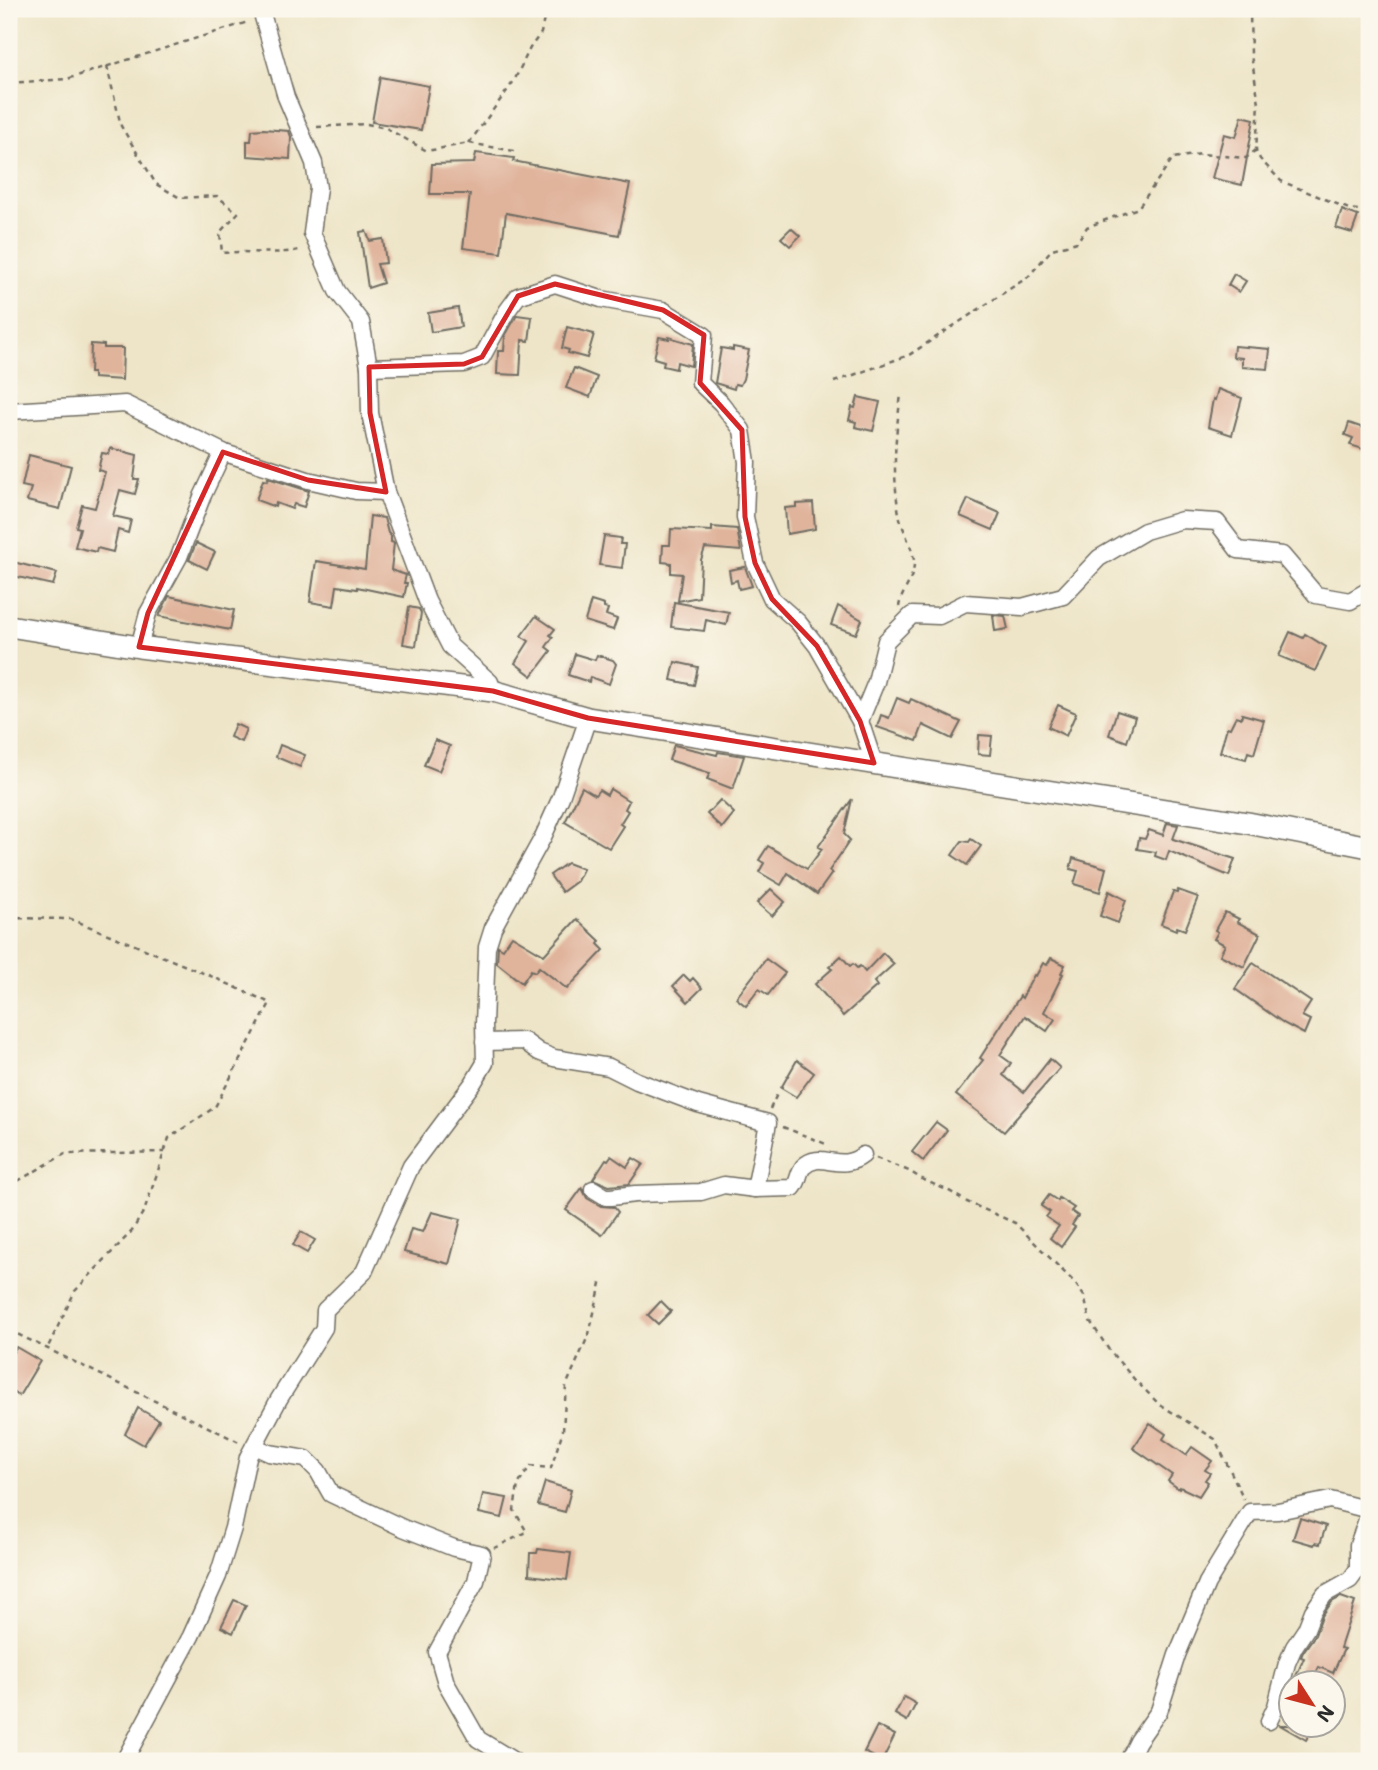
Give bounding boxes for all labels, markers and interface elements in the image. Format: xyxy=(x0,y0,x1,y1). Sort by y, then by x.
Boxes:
north arrow xyxy=(1276,1668,1346,1738)
text: N xyxy=(1311,1700,1340,1727)

